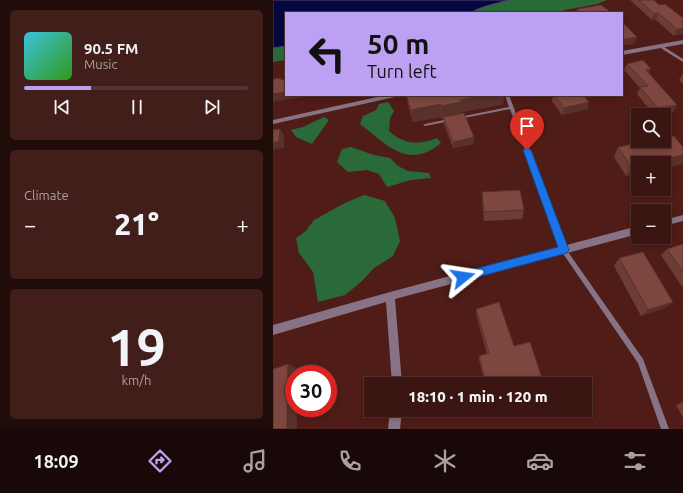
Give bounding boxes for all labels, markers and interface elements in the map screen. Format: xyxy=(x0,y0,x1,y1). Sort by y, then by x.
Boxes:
icon: left xyxy=(301,28,353,80)
text: 50 m xyxy=(367,28,429,59)
text: 90.5 FM xyxy=(84,40,138,57)
text: Music xyxy=(84,57,118,71)
text: Turn left xyxy=(367,61,437,81)
icon: previous xyxy=(51,96,73,118)
icon: pause xyxy=(126,96,148,118)
icon: next xyxy=(201,96,223,118)
map controls xyxy=(631,108,671,244)
button: search xyxy=(631,108,671,148)
pin xyxy=(510,109,544,150)
icon: arrive xyxy=(516,115,538,137)
button: + xyxy=(631,156,671,196)
text: Climate xyxy=(24,188,69,202)
button: − xyxy=(631,204,671,244)
text: 21° xyxy=(114,207,159,241)
text: − xyxy=(24,212,36,237)
text: + xyxy=(237,212,249,237)
position arrow xyxy=(442,256,484,298)
text: 19 xyxy=(107,318,166,376)
speed limit sign: 30 xyxy=(285,365,337,417)
text: km/h xyxy=(121,373,152,387)
text: 18:10 · 1 min · 120 m xyxy=(408,388,548,405)
icon: directions xyxy=(146,447,174,475)
icon: music xyxy=(241,447,269,475)
icon: phone xyxy=(336,447,364,475)
icon: climate xyxy=(431,447,459,475)
icon: car xyxy=(526,447,554,475)
icon: filters xyxy=(621,447,649,475)
text: 18:09 xyxy=(34,451,79,471)

